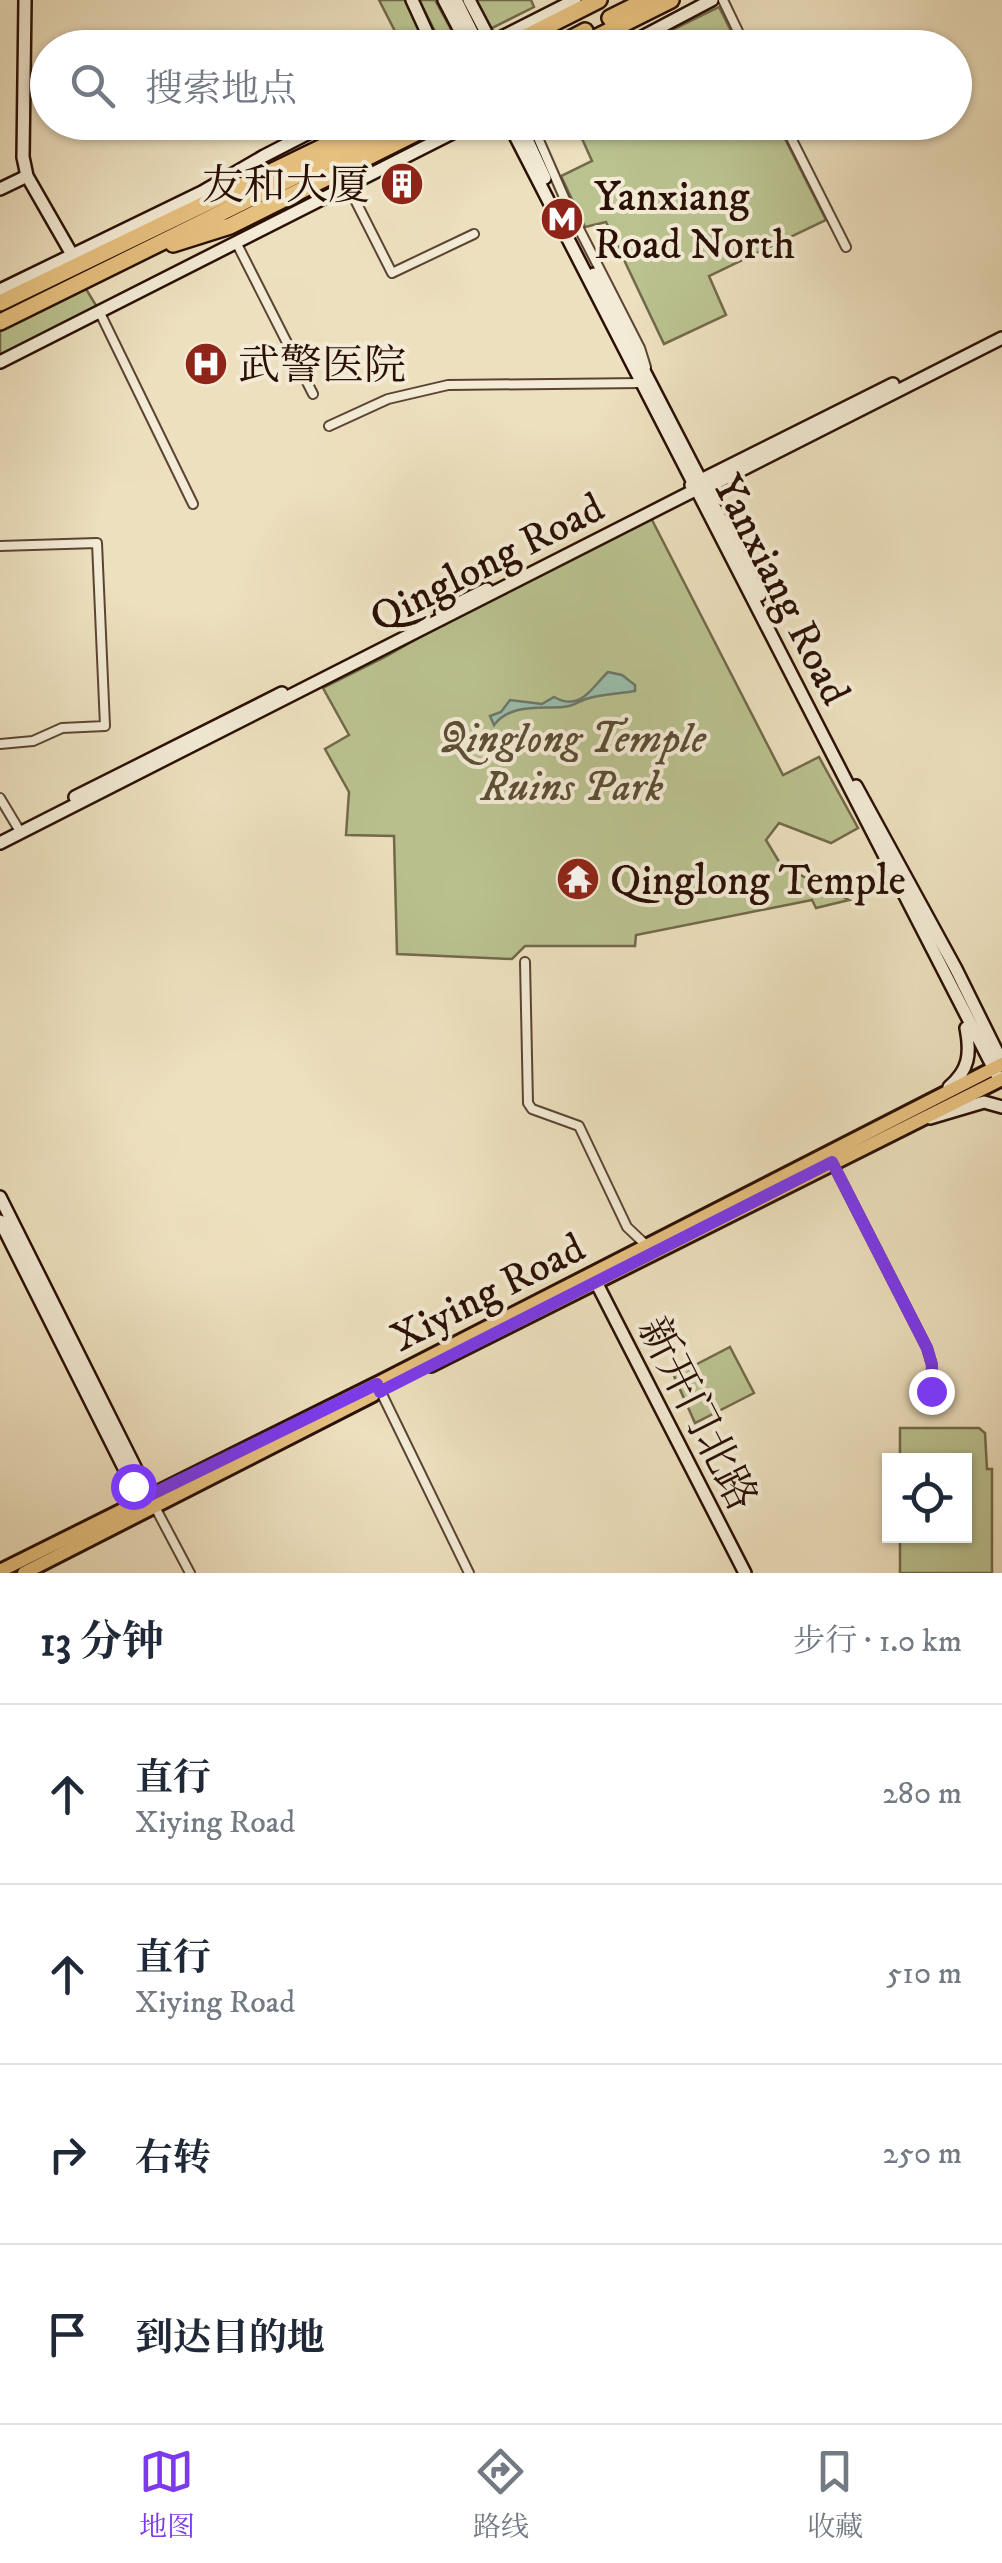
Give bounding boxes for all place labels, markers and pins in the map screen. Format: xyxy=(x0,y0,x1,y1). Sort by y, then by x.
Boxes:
place label: 友和大厦 xyxy=(202,161,370,213)
building icon: 友和大厦 xyxy=(379,161,425,207)
place label: Yanxiang Road North xyxy=(594,172,795,272)
metro station icon: Yanxiang Road North xyxy=(539,196,585,242)
hospital icon: 武警医院 xyxy=(183,341,229,387)
place label: 武警医院 xyxy=(238,341,406,393)
temple icon: Qinglong Temple xyxy=(555,856,601,902)
place label: Qinglong Temple xyxy=(610,856,906,908)

